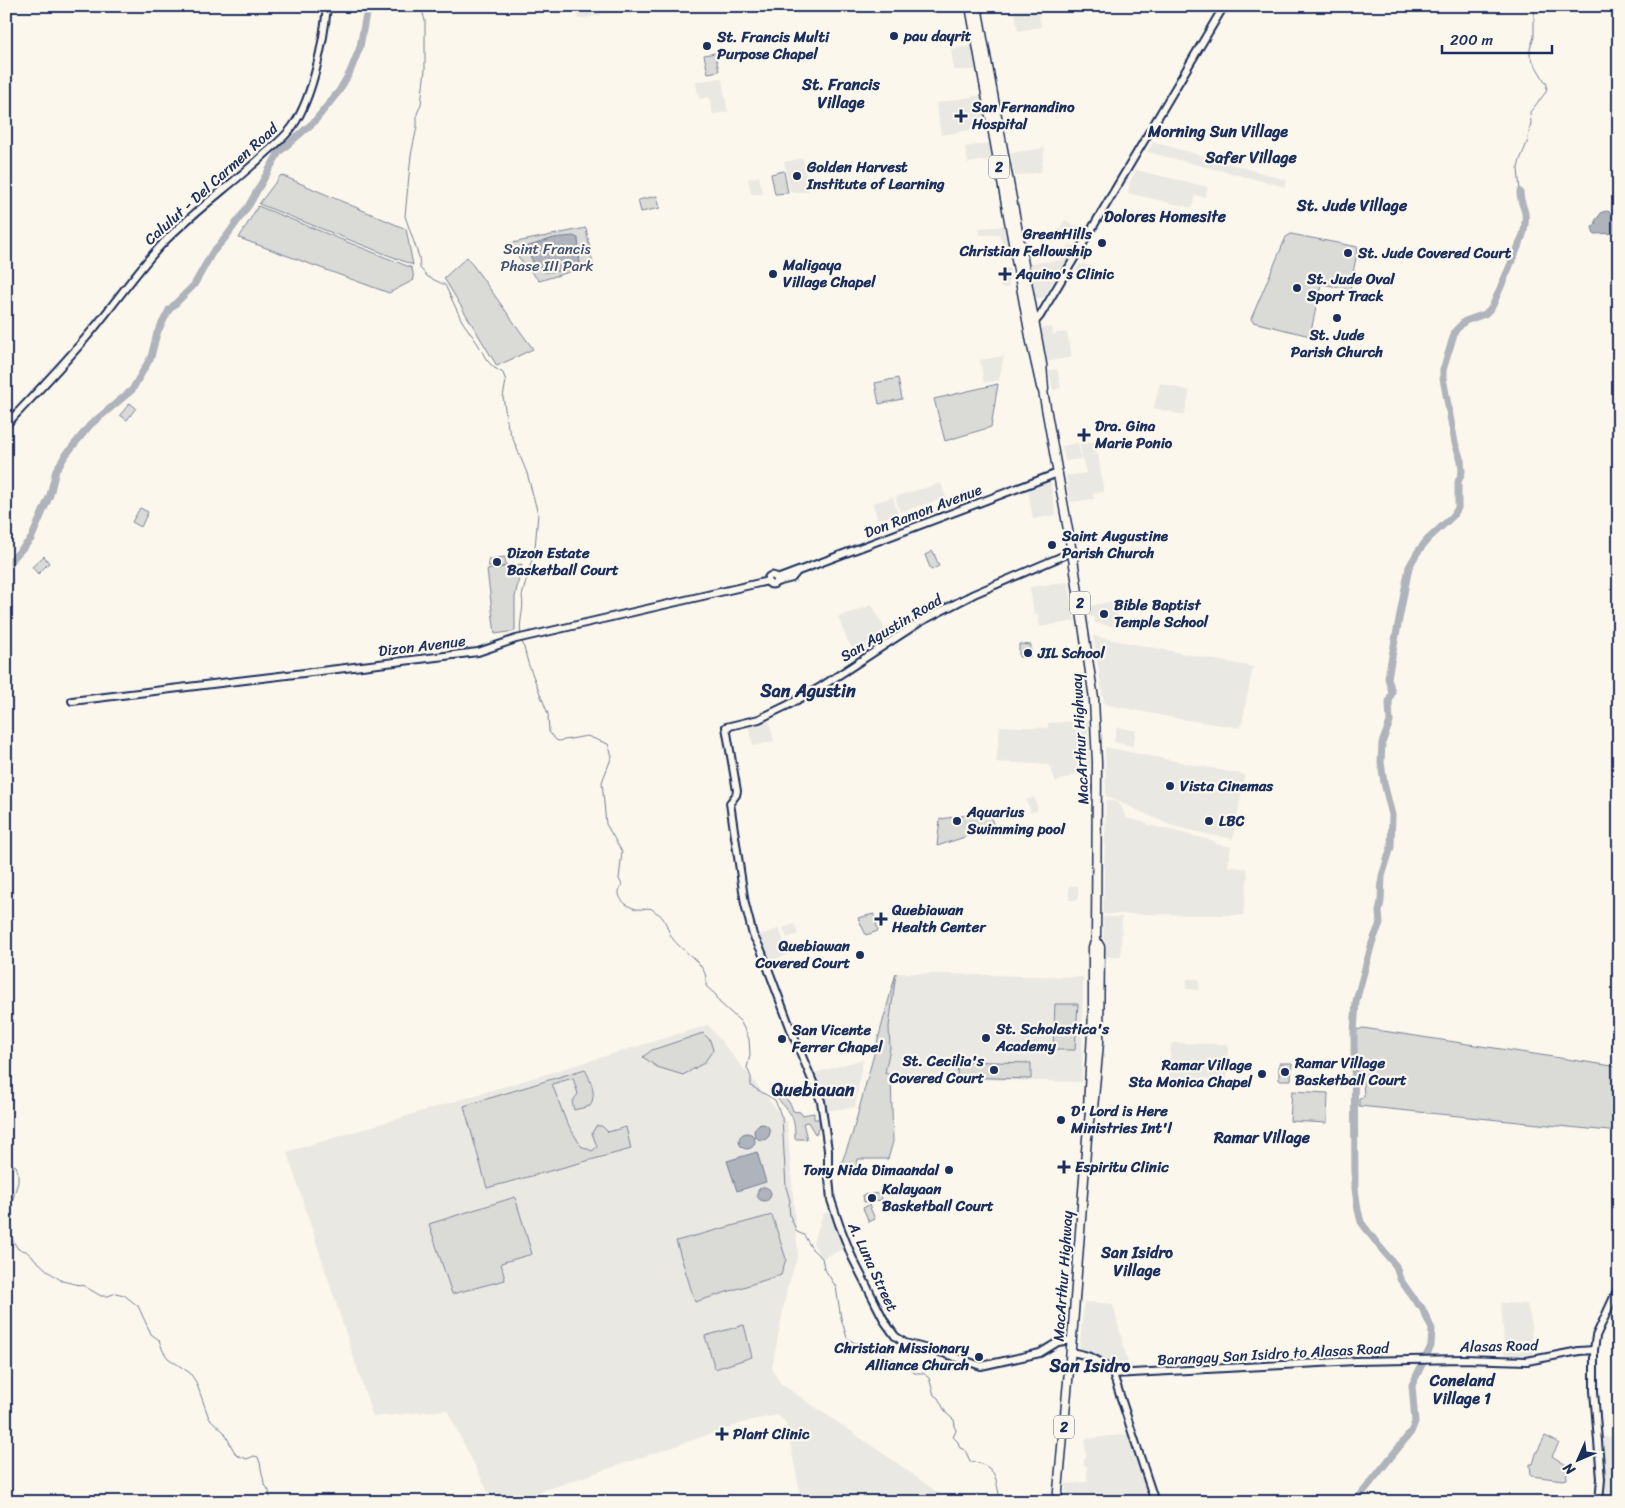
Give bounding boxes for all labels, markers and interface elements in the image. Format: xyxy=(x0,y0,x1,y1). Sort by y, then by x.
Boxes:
scale bar xyxy=(1442,22,1552,54)
place label: pau dayrit xyxy=(903,23,972,49)
place label: St. Francis Multi Purpose Chapel xyxy=(716,24,830,67)
text: 200 m xyxy=(1450,27,1494,53)
marker: pau dayrit xyxy=(888,30,900,42)
marker: St. Francis Multi Purpose Chapel xyxy=(701,40,713,52)
district label: St. Francis Village xyxy=(801,70,881,117)
place label: San Fernandino Hospital xyxy=(971,94,1075,137)
marker: San Fernandino Hospital xyxy=(954,109,968,123)
street label: Calulut - Del Carmen Road xyxy=(138,116,285,252)
district label: Morning Sun Village xyxy=(1147,117,1288,146)
district label: Safer Village xyxy=(1204,143,1298,172)
place label: Golden Harvest Institute of Learning xyxy=(806,154,945,197)
road number: 2 xyxy=(989,156,1009,178)
marker: Golden Harvest Institute of Learning xyxy=(791,170,803,182)
district label: St. Jude Village xyxy=(1296,191,1408,220)
district label: Dolores Homesite xyxy=(1104,202,1227,231)
place label: GreenHills Christian Fellowship xyxy=(959,221,1093,264)
park label: Saint Francis Phase III Park xyxy=(501,236,593,279)
marker: GreenHills Christian Fellowship xyxy=(1096,237,1108,249)
place label: St. Jude Covered Court xyxy=(1357,240,1512,266)
marker: St. Jude Covered Court xyxy=(1342,247,1354,259)
place label: Maligaya Village Chapel xyxy=(782,252,876,295)
place label: Aquino's Clinic xyxy=(1015,261,1115,287)
place label: St. Jude Oval Sport Track xyxy=(1306,266,1395,309)
marker: Aquino's Clinic xyxy=(998,267,1012,281)
marker: Maligaya Village Chapel xyxy=(767,268,779,280)
marker: St. Jude Oval Sport Track xyxy=(1291,282,1303,294)
marker: St. Jude Parish Church xyxy=(1331,312,1343,324)
place label: St. Jude Parish Church xyxy=(1291,322,1383,365)
place label: Dra. Gina Marie Ponio xyxy=(1094,413,1173,456)
marker: Dra. Gina Marie Ponio xyxy=(1077,428,1091,442)
street label: Don Ramon Avenue xyxy=(860,477,986,545)
place label: Saint Augustine Parish Church xyxy=(1061,523,1169,566)
marker: Saint Augustine Parish Church xyxy=(1046,539,1058,551)
place label: Dizon Estate Basketball Court xyxy=(507,540,619,583)
marker: Dizon Estate Basketball Court xyxy=(491,556,503,568)
street label: San Agustin Road xyxy=(835,587,948,669)
road number: 2 xyxy=(1070,592,1090,614)
place label: Bible Baptist Temple School xyxy=(1114,592,1209,635)
marker: Bible Baptist Temple School xyxy=(1098,608,1110,620)
street label: Dizon Avenue xyxy=(377,628,467,664)
place label: JIL School xyxy=(1037,640,1105,666)
marker: JIL School xyxy=(1022,647,1034,659)
street label: MacArthur Highway xyxy=(1064,673,1096,805)
district label: San Agustin xyxy=(759,675,856,707)
place label: Vista Cinemas xyxy=(1180,773,1274,799)
marker: Vista Cinemas xyxy=(1164,780,1176,792)
place label: Aquarius Swimming pool xyxy=(966,799,1066,842)
place label: LBC xyxy=(1219,808,1245,834)
marker: Aquarius Swimming pool xyxy=(951,815,963,827)
marker: LBC xyxy=(1203,815,1215,827)
place label: Quebiawan Health Center xyxy=(891,897,987,940)
marker: Quebiawan Health Center xyxy=(874,912,888,926)
place label: Quebiawan Covered Court xyxy=(754,933,851,976)
marker: Quebiawan Covered Court xyxy=(854,949,866,961)
place label: St. Scholastica's Academy xyxy=(995,1016,1110,1059)
place label: San Vicente Ferrer Chapel xyxy=(791,1017,883,1060)
marker: St. Scholastica's Academy xyxy=(980,1032,992,1044)
marker: San Vicente Ferrer Chapel xyxy=(776,1033,788,1045)
place label: St. Cecilia's Covered Court xyxy=(888,1048,985,1091)
place label: Ramar Village Basketball Court xyxy=(1294,1050,1407,1093)
place label: Ramar Village Sta Monica Chapel xyxy=(1128,1052,1253,1095)
marker: St. Cecilia's Covered Court xyxy=(988,1064,1000,1076)
marker: Ramar Village Basketball Court xyxy=(1279,1066,1291,1078)
marker: Ramar Village Sta Monica Chapel xyxy=(1256,1068,1268,1080)
district label: Quebiauan xyxy=(772,1074,855,1106)
place label: D' Lord is Here Ministries Int'l xyxy=(1070,1098,1173,1141)
marker: D' Lord is Here Ministries Int'l xyxy=(1055,1114,1067,1126)
district label: Ramar Village xyxy=(1213,1123,1311,1152)
place label: Espiritu Clinic xyxy=(1075,1154,1169,1180)
place label: Tony Nida Dimaandal xyxy=(803,1157,940,1183)
marker: Espiritu Clinic xyxy=(1057,1160,1071,1174)
marker: Tony Nida Dimaandal xyxy=(943,1164,955,1176)
place label: Kalayaan Basketball Court xyxy=(881,1176,994,1219)
marker: Kalayaan Basketball Court xyxy=(866,1192,878,1204)
street label: MacArthur Highway xyxy=(1045,1209,1081,1342)
street label: A. Luna Street xyxy=(840,1217,905,1317)
district label: San Isidro Village xyxy=(1100,1238,1173,1285)
street label: Alasas Road xyxy=(1459,1332,1539,1360)
place label: Christian Missionary Alliance Church xyxy=(834,1335,970,1378)
street label: Barangay San Isidro to Alasas Road xyxy=(1157,1335,1391,1373)
district label: San Isidro xyxy=(1049,1350,1131,1382)
marker: Christian Missionary Alliance Church xyxy=(973,1351,985,1363)
district label: Coneland Village 1 xyxy=(1429,1366,1496,1413)
road number: 2 xyxy=(1054,1415,1074,1438)
place label: Plant Clinic xyxy=(733,1421,810,1447)
marker: Plant Clinic xyxy=(715,1427,729,1441)
north arrow xyxy=(1552,1436,1602,1486)
text: N xyxy=(1557,1456,1582,1482)

